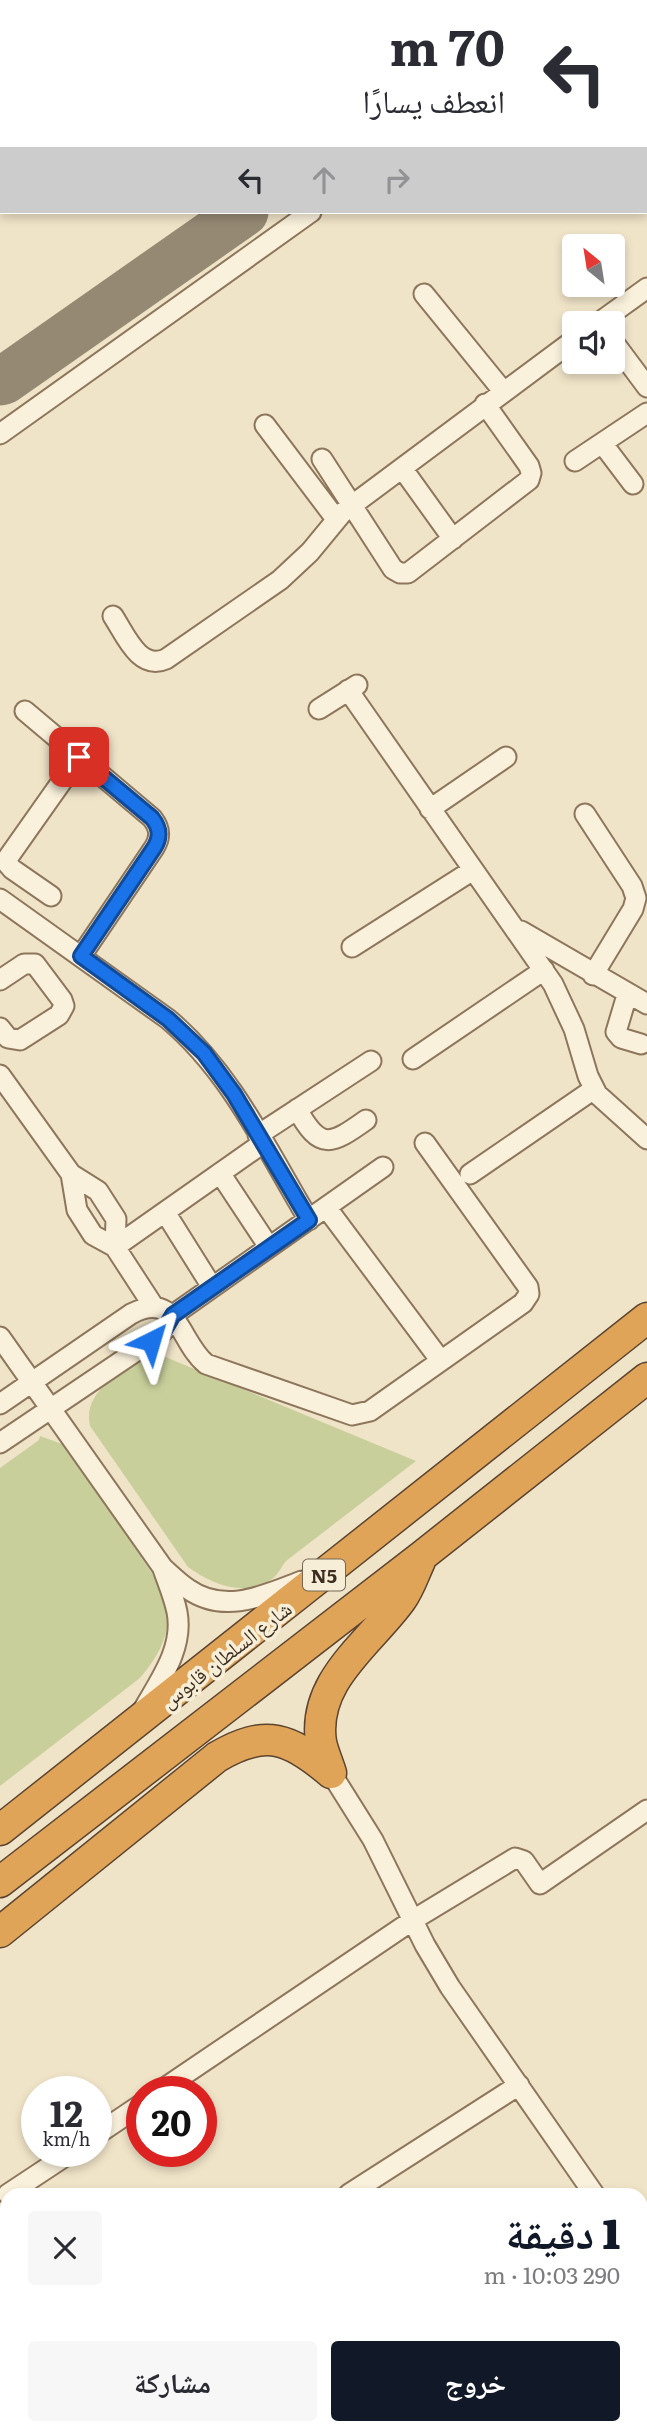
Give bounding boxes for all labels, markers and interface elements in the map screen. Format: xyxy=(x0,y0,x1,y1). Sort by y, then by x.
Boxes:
text: 70 m xyxy=(390,8,505,81)
icon: left xyxy=(529,28,620,119)
text: انعطف يسارًا xyxy=(362,75,505,123)
icon: left xyxy=(232,161,270,199)
icon: ahead xyxy=(305,161,343,199)
icon: right xyxy=(378,161,416,199)
north arrow xyxy=(562,234,625,298)
map controls xyxy=(562,234,625,374)
button: sound xyxy=(562,311,625,374)
pin xyxy=(49,727,109,787)
icon: arrive xyxy=(60,738,98,776)
position arrow xyxy=(114,1304,188,1378)
road number: N5 xyxy=(303,1560,345,1590)
street label: شارع السلطان قابوس xyxy=(153,1592,297,1714)
speed limit sign: 20 xyxy=(126,2076,217,2167)
text: 12 xyxy=(50,2086,83,2138)
text: km/h xyxy=(43,2125,90,2152)
text: 1 دقيقة xyxy=(506,2200,620,2262)
button: close xyxy=(28,2211,102,2285)
text: 290 m · 10:03 xyxy=(484,2257,620,2291)
button: مشاركة xyxy=(28,2341,317,2421)
button: خروج xyxy=(331,2341,620,2421)

